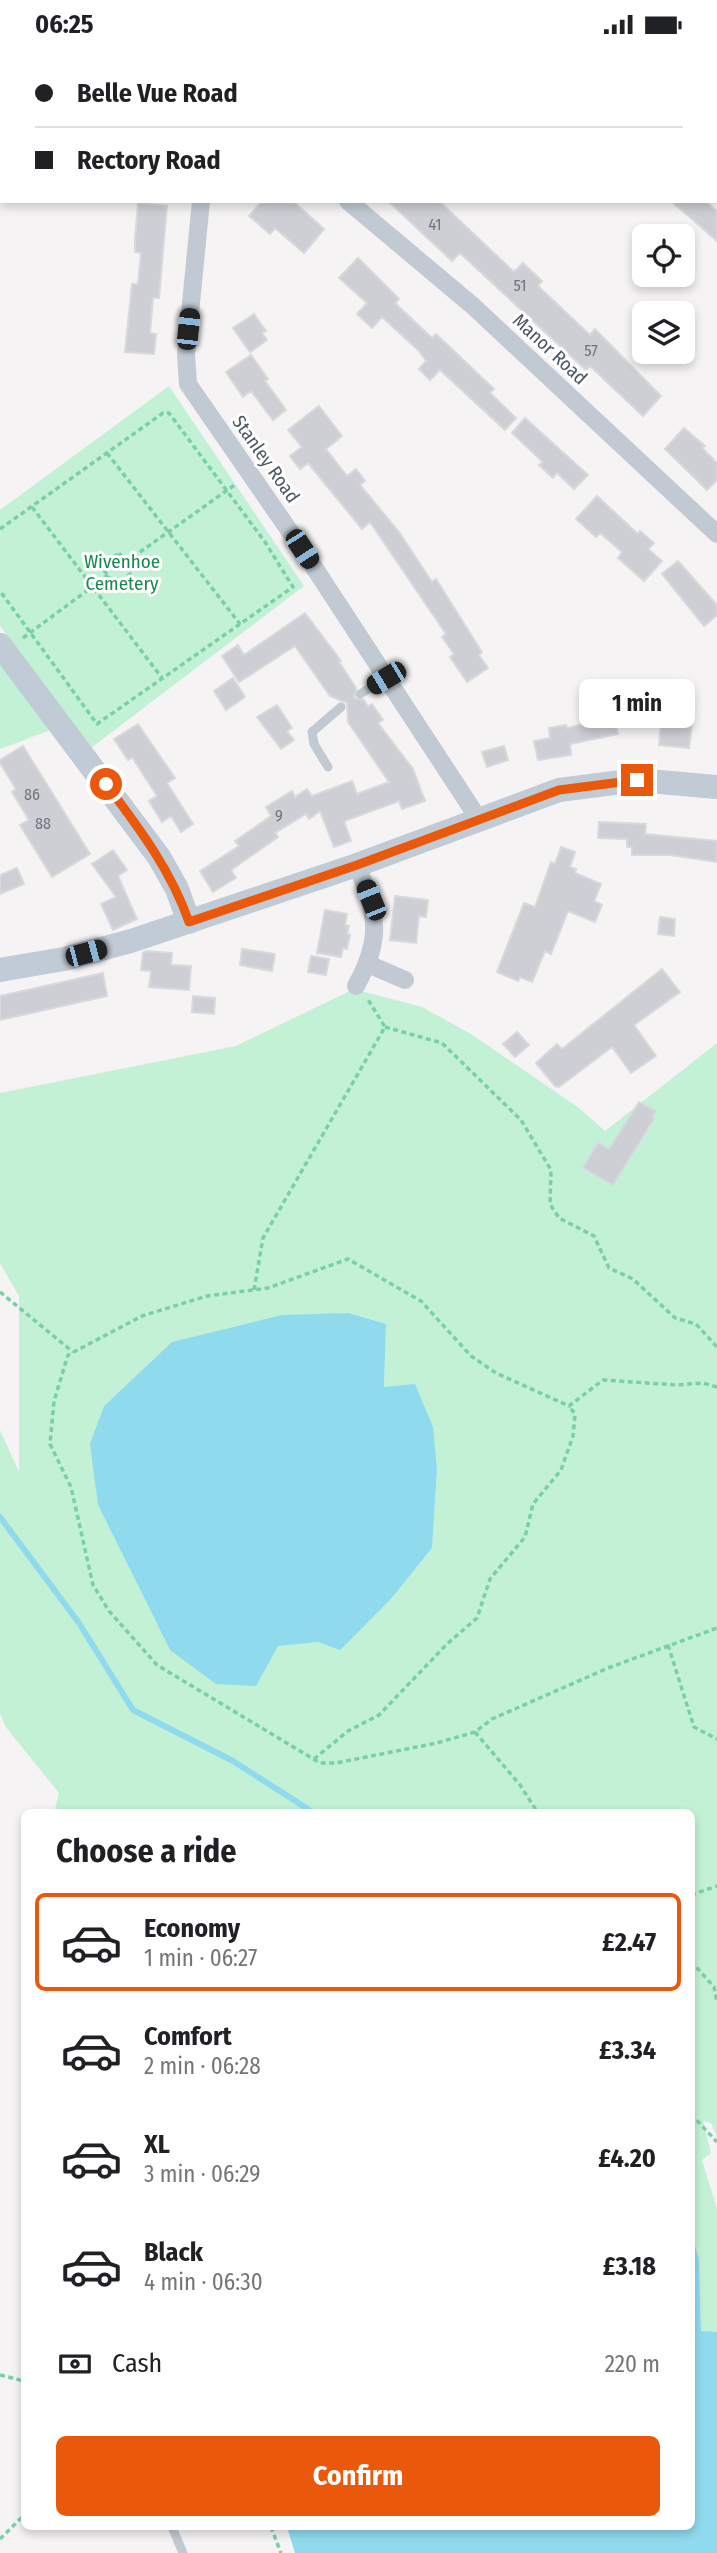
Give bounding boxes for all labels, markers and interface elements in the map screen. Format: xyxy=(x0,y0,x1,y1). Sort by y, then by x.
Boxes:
text: 06:25 xyxy=(35,9,94,40)
text: Belle Vue Road xyxy=(77,78,238,109)
text: Rectory Road xyxy=(77,145,221,176)
house number: 41 xyxy=(428,215,442,234)
map controls xyxy=(632,224,695,364)
button: locate xyxy=(632,224,695,287)
house number: 51 xyxy=(514,276,526,295)
button: layers xyxy=(632,301,695,364)
car xyxy=(176,307,201,351)
street label: Manor Road xyxy=(508,309,592,389)
house number: 57 xyxy=(584,341,598,360)
street label: Stanley Road xyxy=(228,411,304,507)
car xyxy=(282,526,323,572)
park label: Wivenhoe Cemetery xyxy=(84,550,160,595)
car xyxy=(363,658,410,698)
callout: 1 min xyxy=(579,679,695,727)
text: 1 min xyxy=(612,689,662,717)
route end xyxy=(621,764,653,796)
route start xyxy=(90,768,122,800)
house number: 86 xyxy=(24,785,40,804)
house number: 9 xyxy=(275,806,283,825)
house number: 88 xyxy=(35,814,51,833)
car xyxy=(354,877,389,923)
car xyxy=(63,937,110,969)
text: Choose a ride xyxy=(56,1832,237,1870)
icon: car xyxy=(60,1911,123,1974)
text: Economy xyxy=(144,1913,240,1944)
text: £2.47 xyxy=(602,1927,656,1958)
text: 1 min · 06:27 xyxy=(144,1944,257,1972)
icon: car xyxy=(60,2019,123,2082)
text: Comfort xyxy=(144,2021,232,2052)
text: £3.34 xyxy=(599,2035,656,2066)
text: 2 min · 06:28 xyxy=(144,2052,261,2080)
icon: car xyxy=(60,2127,123,2190)
text: XL xyxy=(144,2129,170,2160)
text: £4.20 xyxy=(598,2143,656,2174)
text: 3 min · 06:29 xyxy=(144,2160,261,2188)
icon: car xyxy=(60,2235,123,2298)
text: Black xyxy=(144,2237,203,2268)
text: £3.18 xyxy=(603,2251,656,2282)
text: 4 min · 06:30 xyxy=(144,2268,263,2296)
icon: cash xyxy=(56,2345,94,2383)
text: Cash xyxy=(112,2348,162,2379)
text: 220 m xyxy=(605,2350,660,2378)
button: Confirm xyxy=(56,2436,660,2516)

